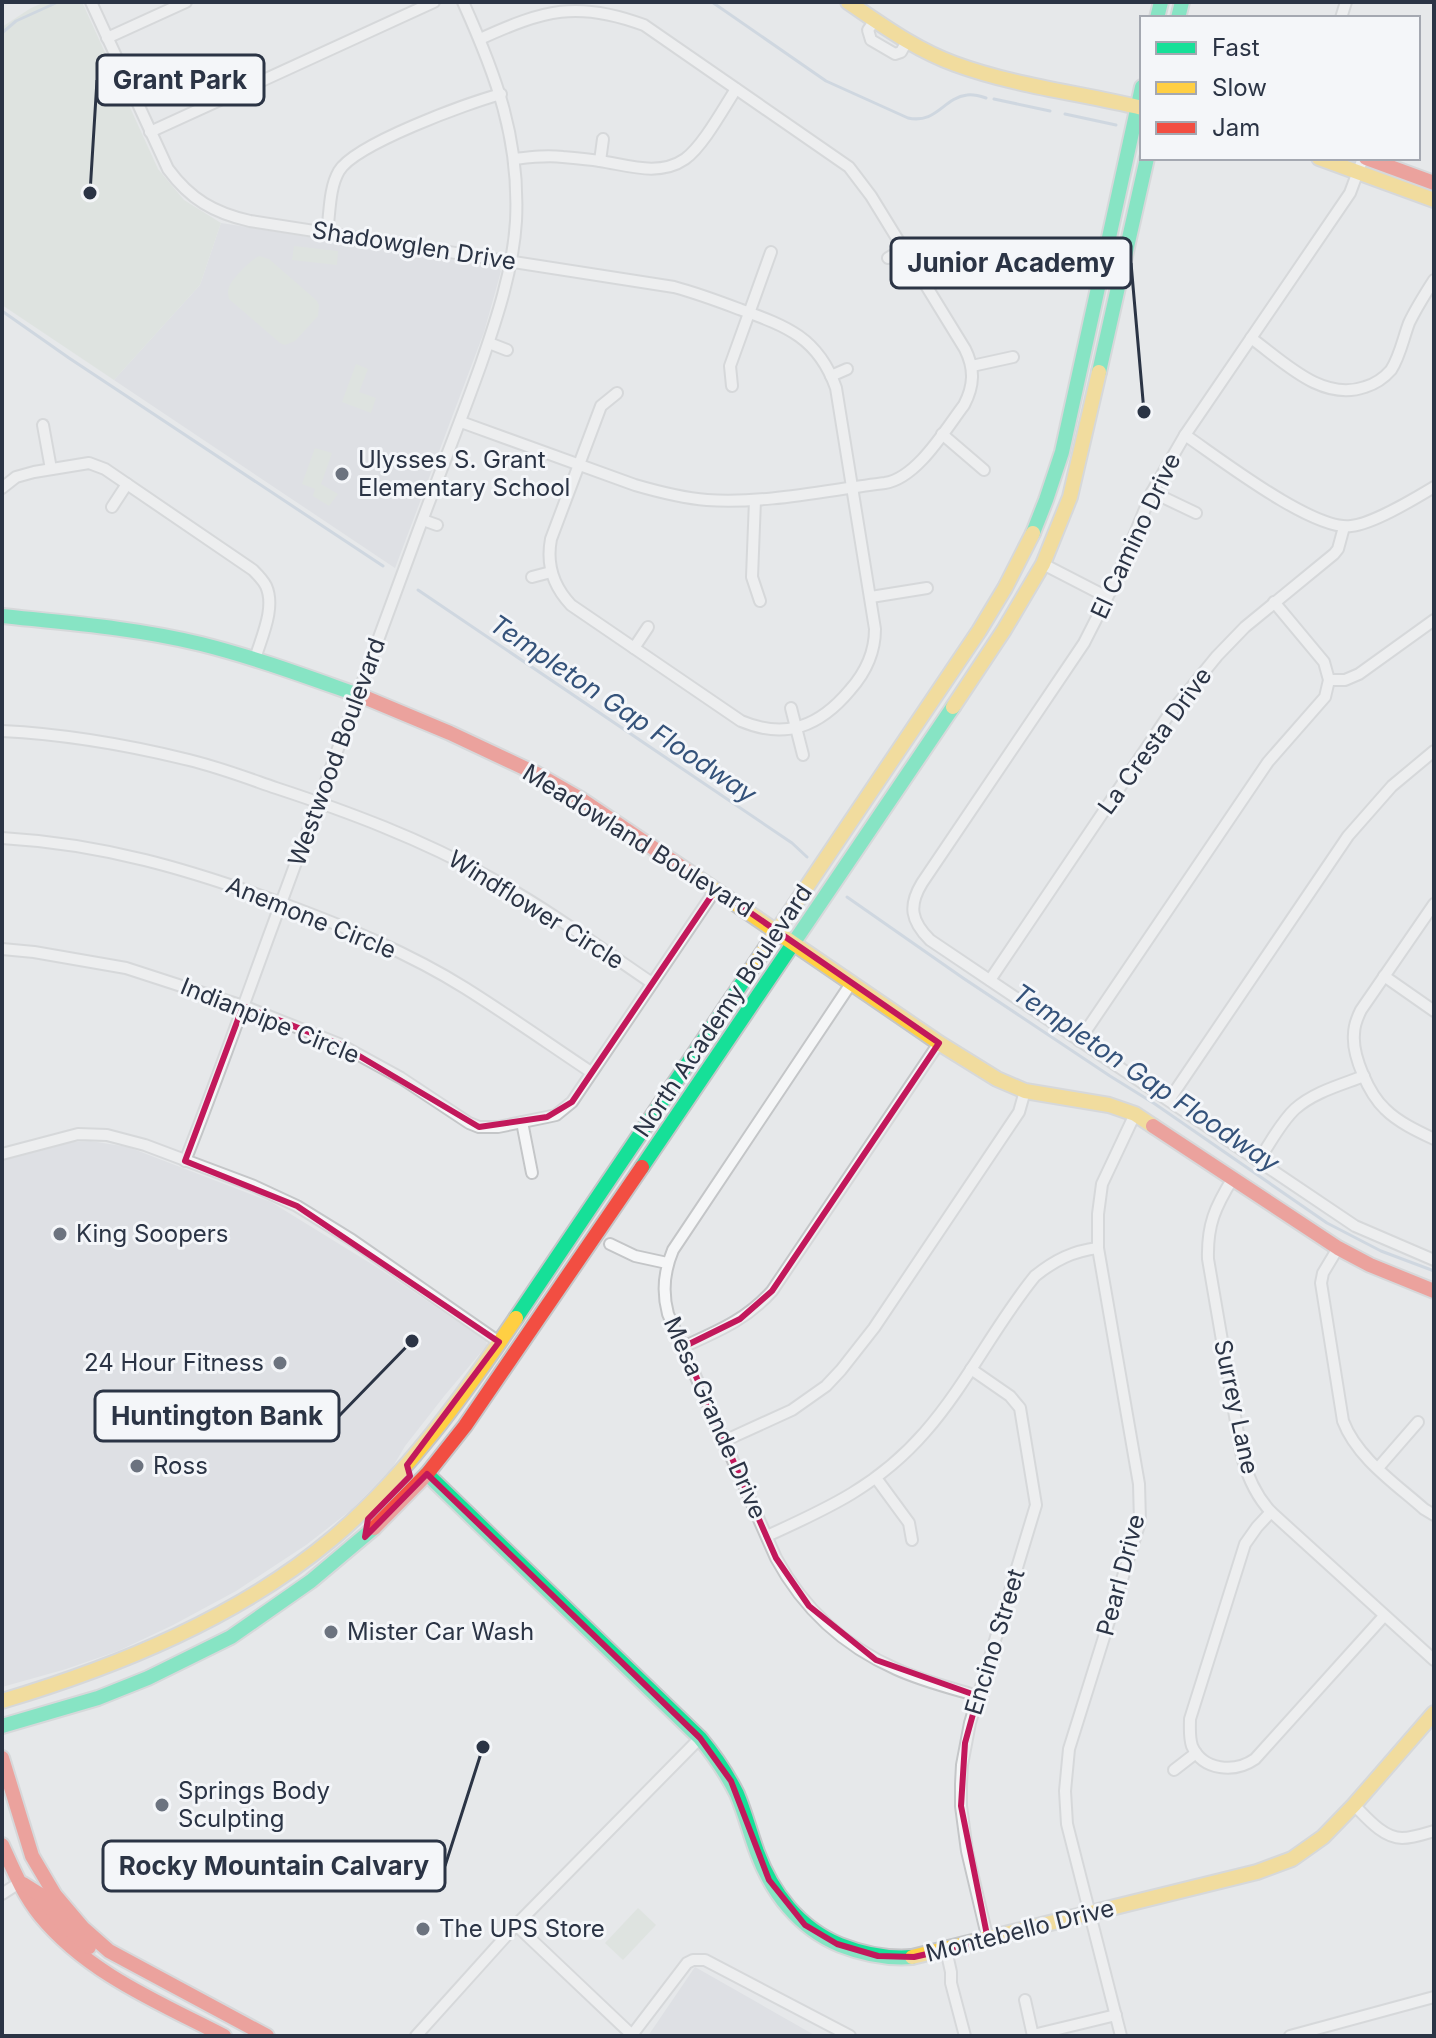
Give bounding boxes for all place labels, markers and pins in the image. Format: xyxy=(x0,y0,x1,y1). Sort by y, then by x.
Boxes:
callout: Grant Park xyxy=(97,55,264,105)
callout: Junior Academy xyxy=(891,238,1131,288)
place label: Ulysses S. Grant Elementary School xyxy=(358,445,570,502)
marker: Ulysses S. Grant Elementary School xyxy=(333,465,351,483)
place label: King Soopers xyxy=(76,1219,229,1248)
marker: King Soopers xyxy=(51,1225,69,1243)
place label: 24 Hour Fitness xyxy=(84,1348,264,1377)
marker: 24 Hour Fitness xyxy=(271,1354,289,1372)
callout: Huntington Bank xyxy=(95,1391,339,1441)
place label: Ross xyxy=(153,1451,208,1480)
marker: Ross xyxy=(128,1457,146,1475)
place label: Mister Car Wash xyxy=(347,1617,534,1646)
marker: Mister Car Wash xyxy=(322,1623,340,1641)
place label: Springs Body Sculpting xyxy=(178,1776,330,1833)
marker: Springs Body Sculpting xyxy=(153,1796,171,1814)
callout: Rocky Mountain Calvary xyxy=(103,1841,445,1891)
place label: The UPS Store xyxy=(439,1914,605,1943)
marker: The UPS Store xyxy=(414,1920,432,1938)

